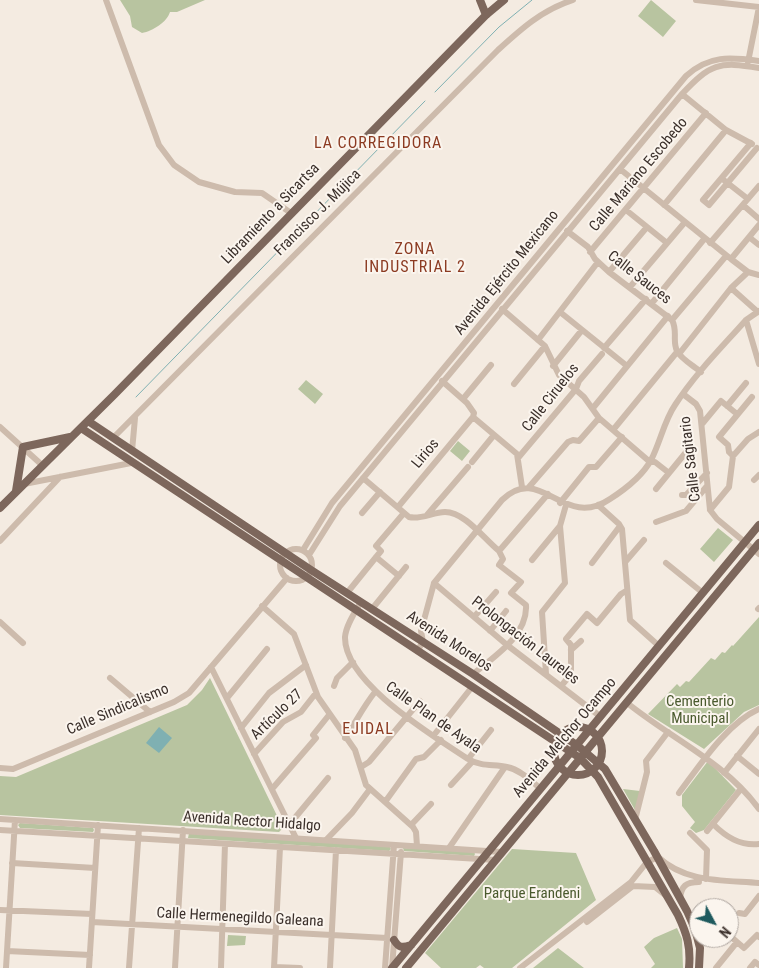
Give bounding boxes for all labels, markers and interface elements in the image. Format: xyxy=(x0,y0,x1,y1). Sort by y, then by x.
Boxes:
street label: Calle Mariano Escobedo xyxy=(586,114,692,236)
district label: LA CORREGIDORA xyxy=(312,134,444,154)
street label: Libramiento a Sicartsa xyxy=(218,160,324,268)
street label: Francisco J. Mújica xyxy=(271,166,365,260)
street label: Avenida Ejército Mexicano xyxy=(451,207,563,339)
district label: ZONA INDUSTRIAL 2 xyxy=(363,240,467,278)
street label: Calle Sauces xyxy=(603,247,675,309)
street label: Calle Ciruelos xyxy=(519,360,583,436)
street label: Calle Sagitario xyxy=(677,415,705,503)
street label: Lirios xyxy=(409,436,443,472)
street label: Prolongación Laureles xyxy=(467,593,583,689)
street label: Avenida Morelos xyxy=(403,608,495,676)
street label: Avenida Melchor Ocampo xyxy=(509,674,621,802)
street label: Calle Plan de Ayala xyxy=(382,678,484,758)
street label: Calle Sindicalismo xyxy=(64,680,172,740)
street label: Artículo 27 xyxy=(247,686,307,744)
park label: Cementerio Municipal xyxy=(666,693,734,728)
district label: EJIDAL xyxy=(342,720,394,740)
street label: Avenida Rector Hidalgo xyxy=(183,808,321,836)
park label: Parque Erandeni xyxy=(484,885,580,903)
north arrow xyxy=(689,898,739,948)
street label: Calle Hermenegildo Galeana xyxy=(156,905,324,931)
text: N xyxy=(716,924,734,940)

